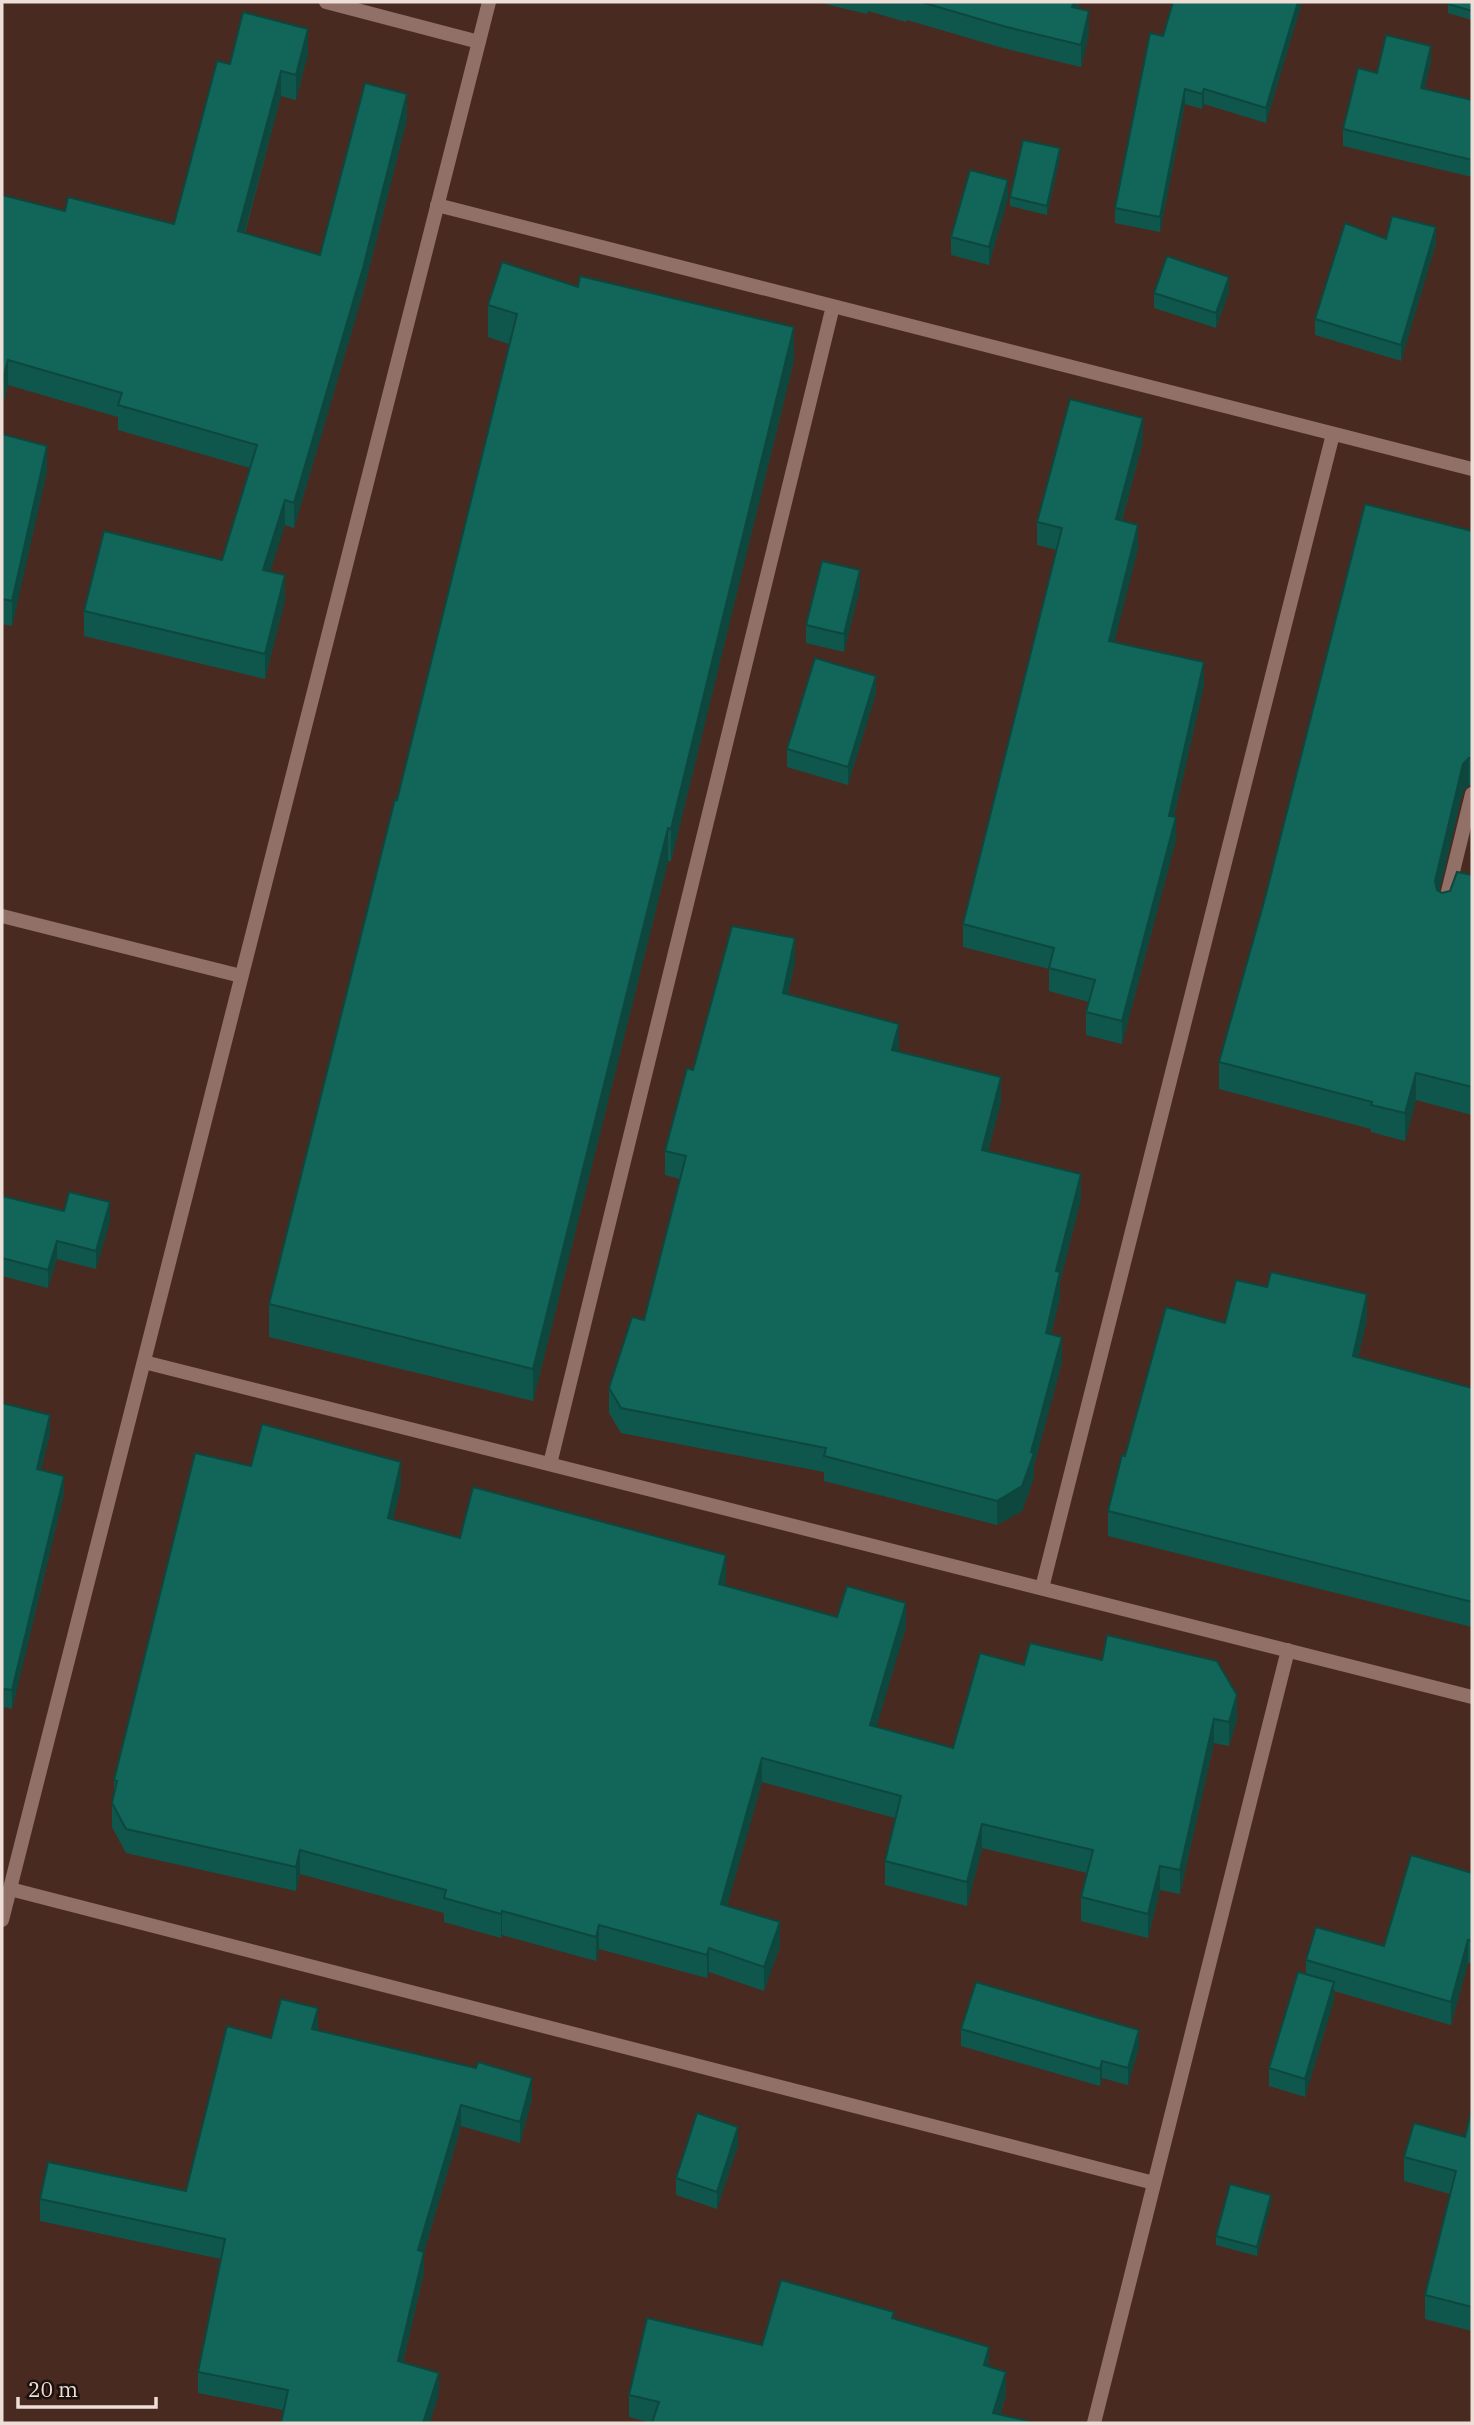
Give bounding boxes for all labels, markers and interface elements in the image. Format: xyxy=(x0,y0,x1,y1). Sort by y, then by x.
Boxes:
scale bar xyxy=(18,2366,156,2410)
text: 20 m xyxy=(28,2375,78,2403)

